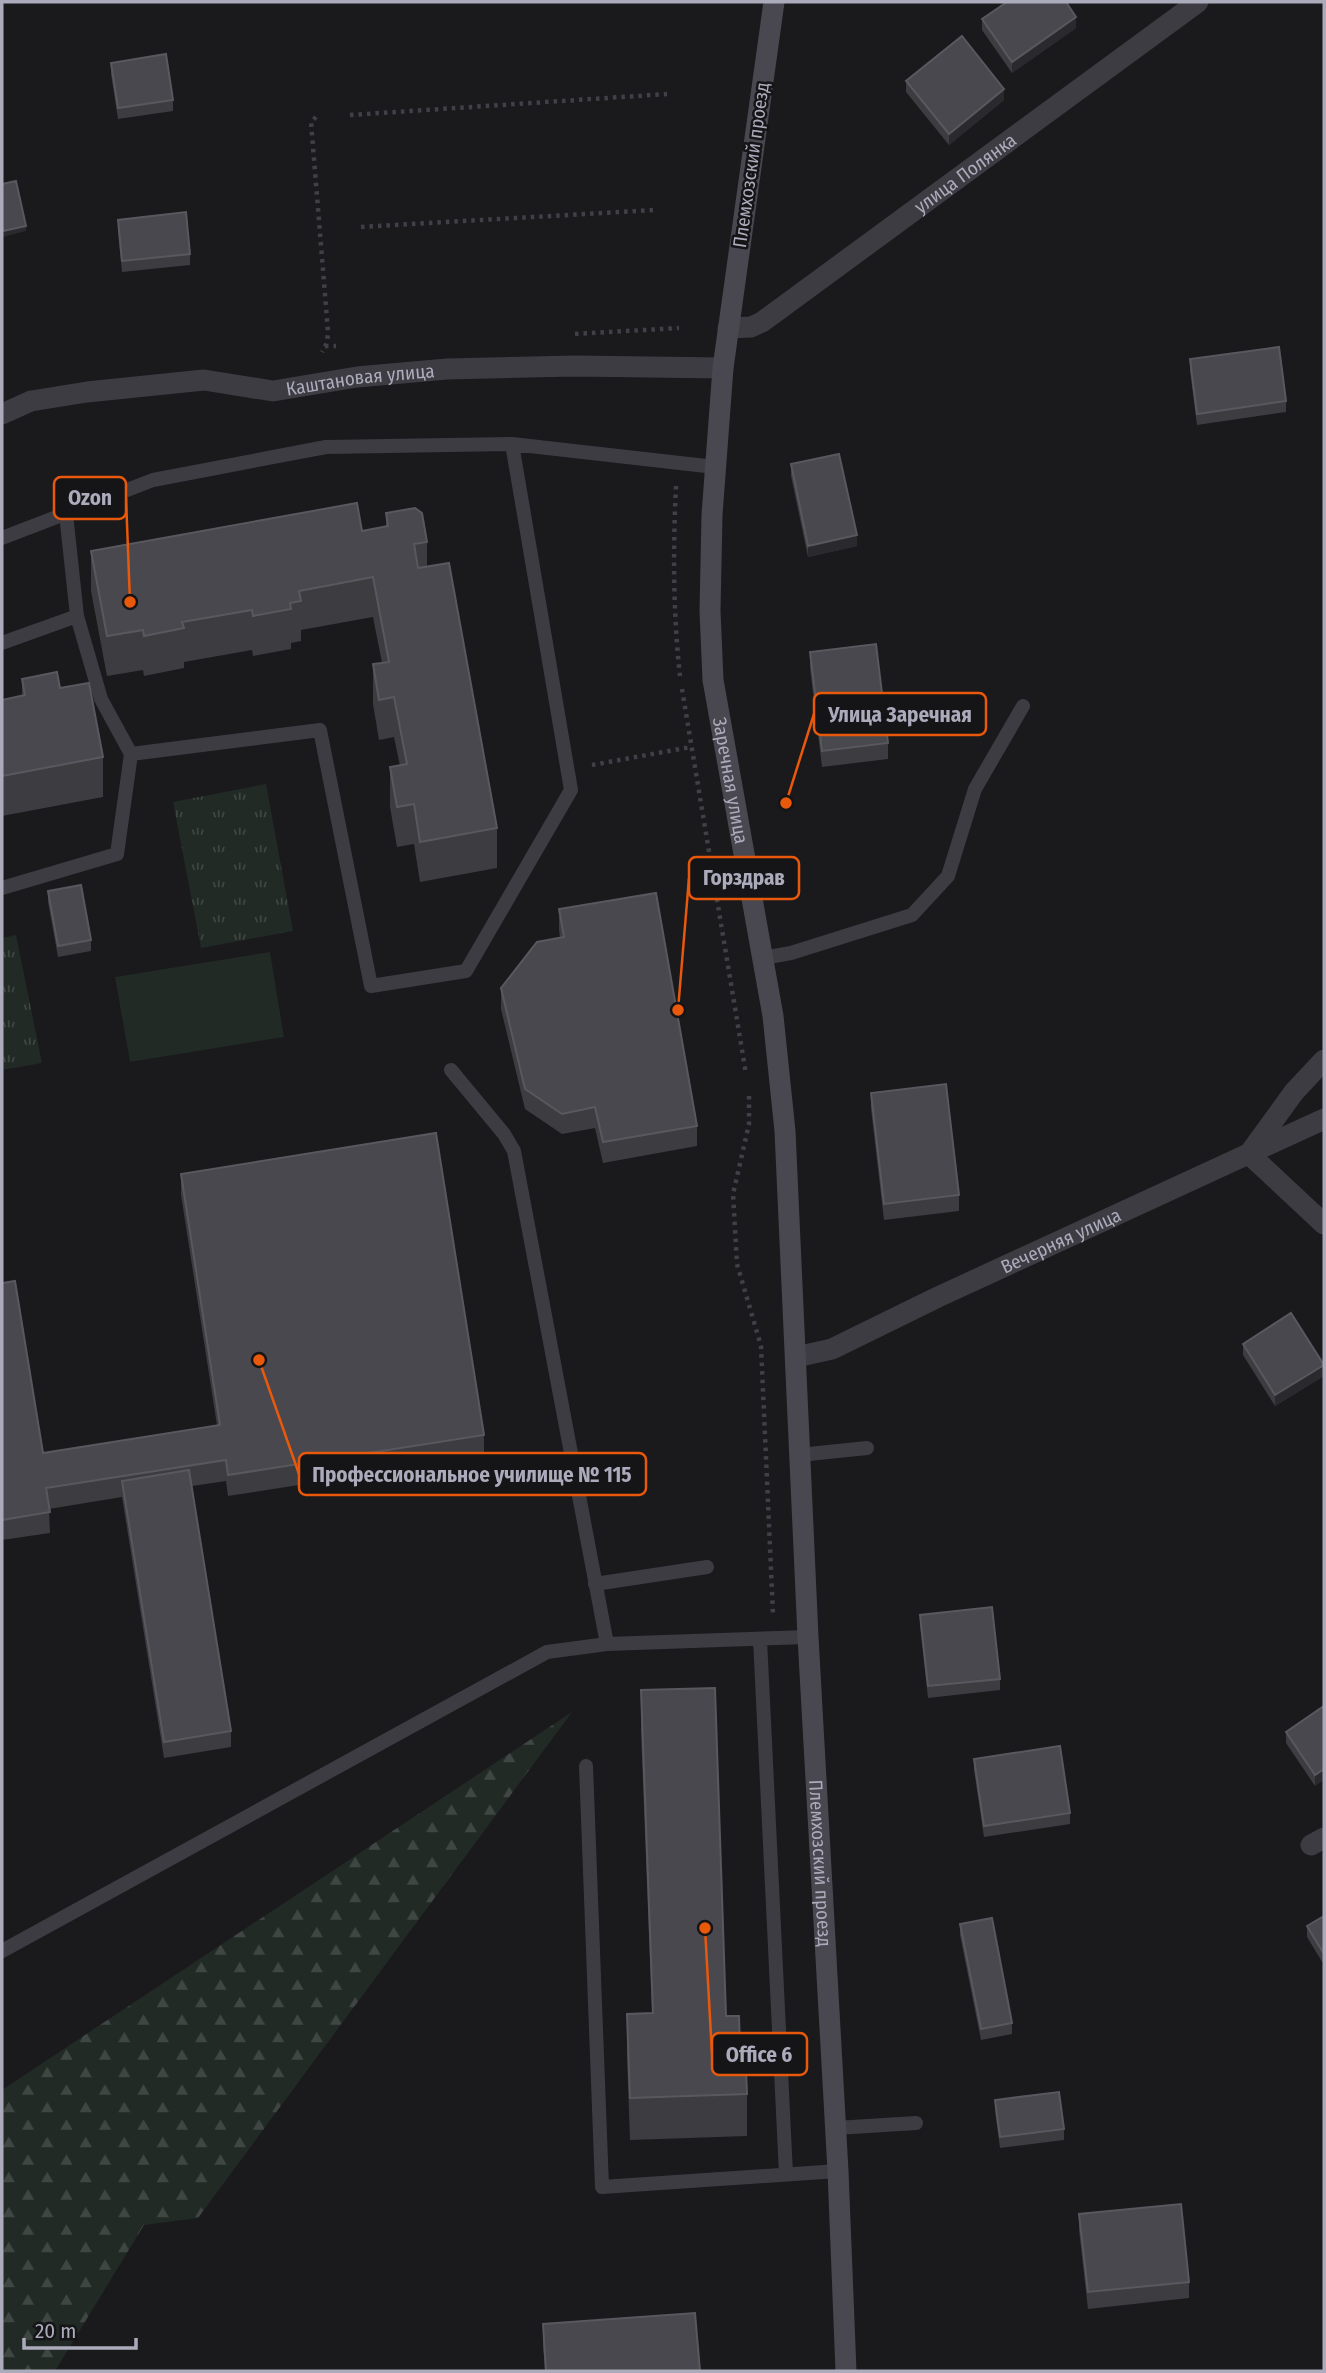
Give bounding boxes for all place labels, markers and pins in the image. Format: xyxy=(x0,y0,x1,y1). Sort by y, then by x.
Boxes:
callout: Ozon xyxy=(54,477,126,519)
callout: Улица Заречная xyxy=(814,693,986,735)
callout: Горздрав xyxy=(689,857,799,899)
callout: Профессиональное училище № 115 xyxy=(299,1453,646,1495)
callout: Office 6 xyxy=(712,2033,807,2075)

